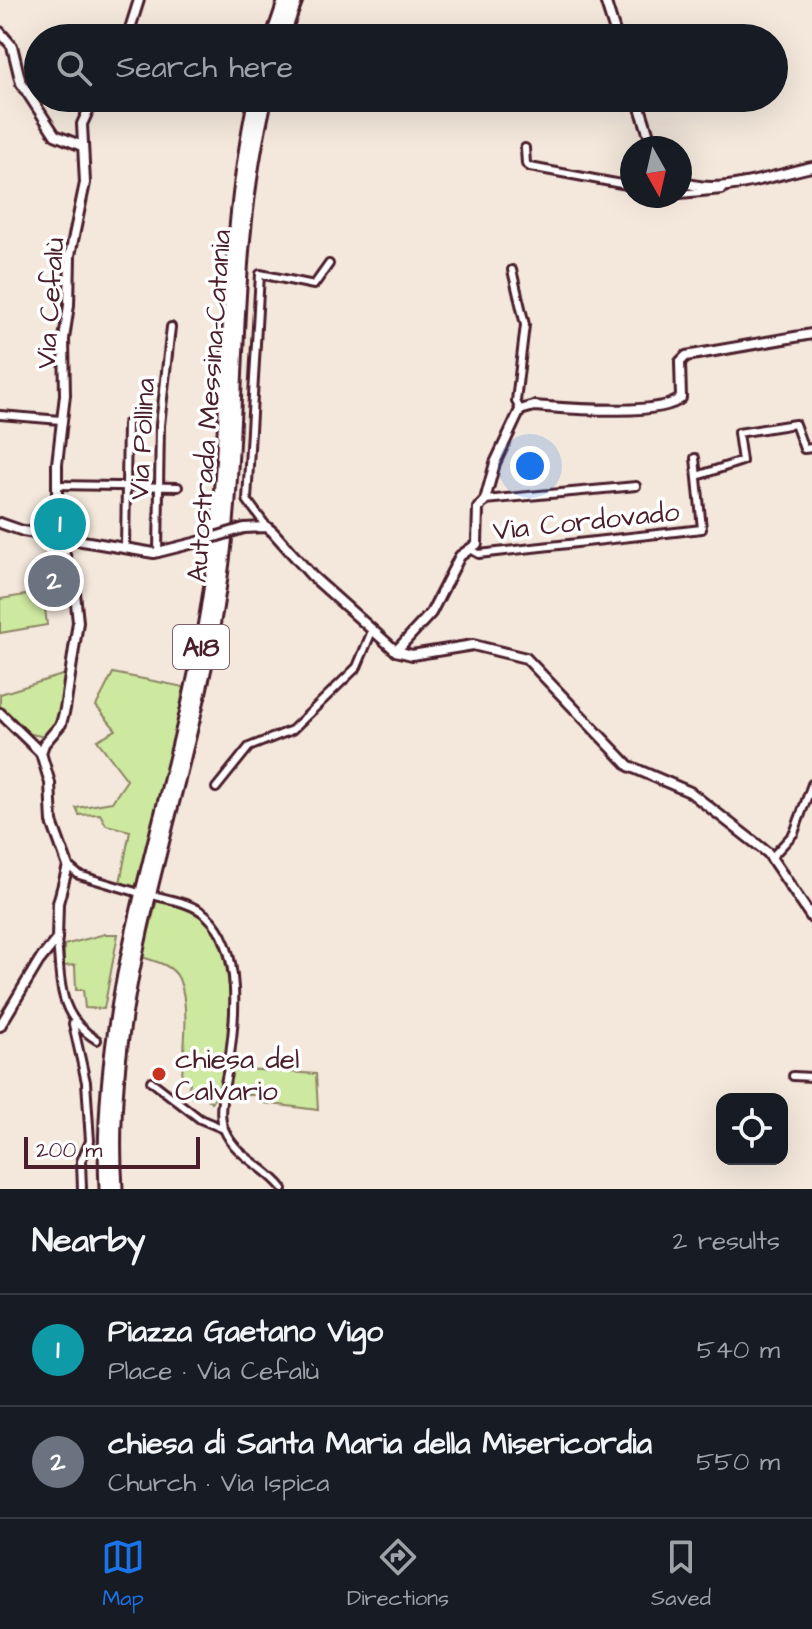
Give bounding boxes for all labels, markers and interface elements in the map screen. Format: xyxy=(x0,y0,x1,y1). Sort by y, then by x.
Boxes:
search box xyxy=(24,24,788,112)
icon: search xyxy=(52,46,96,90)
text: Search here xyxy=(116,47,293,89)
north arrow xyxy=(620,136,692,208)
street label: Autostrada Messina-Catania xyxy=(178,228,241,584)
street label: Via Cefalù xyxy=(26,236,75,370)
street label: Via Pollina xyxy=(120,377,165,501)
your location xyxy=(510,446,550,486)
street label: Via Cordovado xyxy=(491,492,682,551)
pin: 1 xyxy=(34,494,86,554)
pin: 2 xyxy=(28,551,80,611)
road number: A18 xyxy=(173,625,229,669)
place label: chiesa del Calvario xyxy=(175,1040,299,1111)
marker: chiesa del Calvario xyxy=(150,1065,168,1083)
map controls xyxy=(716,1093,788,1165)
button: locate xyxy=(716,1093,788,1165)
scale bar xyxy=(24,1133,200,1169)
text: 200 m xyxy=(36,1135,102,1166)
text: Nearby xyxy=(32,1217,146,1265)
text: 2 results xyxy=(672,1223,780,1259)
text: Piazza Gaetano Vigo xyxy=(108,1311,383,1353)
text: 1 xyxy=(56,1332,60,1368)
text: 540 m xyxy=(697,1332,780,1368)
text: Place · Via Cefalù xyxy=(108,1353,319,1389)
text: chiesa di Santa Maria della Misericordia xyxy=(108,1423,652,1465)
text: 2 xyxy=(51,1444,65,1480)
text: 550 m xyxy=(696,1444,780,1480)
text: Church · Via Ispica xyxy=(108,1465,330,1501)
tab: Map xyxy=(101,1535,145,1614)
tab: Directions xyxy=(347,1535,449,1614)
tab: Saved xyxy=(651,1535,711,1614)

